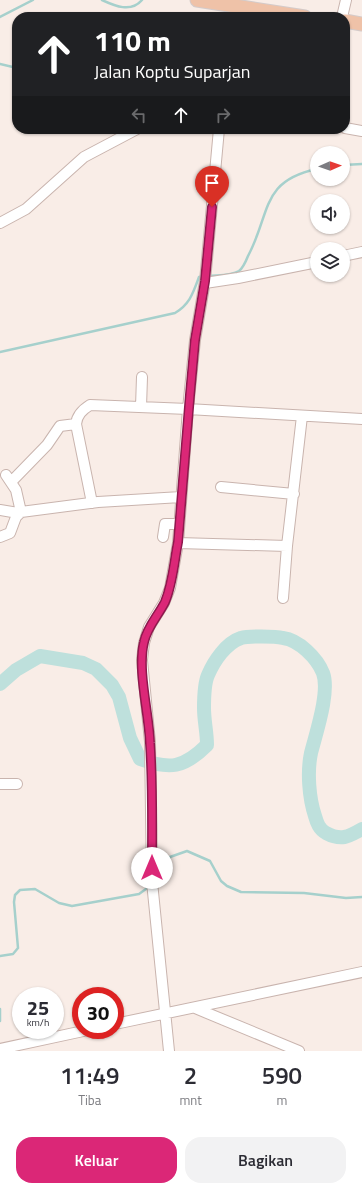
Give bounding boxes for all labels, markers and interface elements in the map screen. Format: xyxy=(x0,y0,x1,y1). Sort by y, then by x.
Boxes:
text: 110 m xyxy=(94,19,171,62)
icon: ahead xyxy=(28,28,80,80)
text: Jalan Koptu Suparjan xyxy=(94,58,250,85)
icon: left xyxy=(128,104,150,126)
icon: ahead xyxy=(170,104,192,126)
icon: right xyxy=(212,104,234,126)
north arrow xyxy=(310,146,350,186)
map controls xyxy=(310,146,350,282)
pin xyxy=(195,166,229,207)
icon: arrive xyxy=(201,172,223,194)
button: sound xyxy=(310,194,350,234)
button: layers xyxy=(310,242,350,282)
position arrow xyxy=(131,847,173,889)
speed limit sign: 30 xyxy=(72,987,124,1039)
text: 25 xyxy=(27,992,49,1023)
text: km/h xyxy=(27,1015,49,1030)
text: 11:49 xyxy=(60,1057,119,1093)
text: 2 xyxy=(184,1057,197,1093)
text: 590 xyxy=(262,1057,302,1093)
text: Tiba xyxy=(78,1090,101,1110)
text: mnt xyxy=(179,1090,202,1110)
text: m xyxy=(276,1090,287,1110)
button: Keluar xyxy=(16,1137,177,1183)
button: Bagikan xyxy=(185,1137,346,1183)

